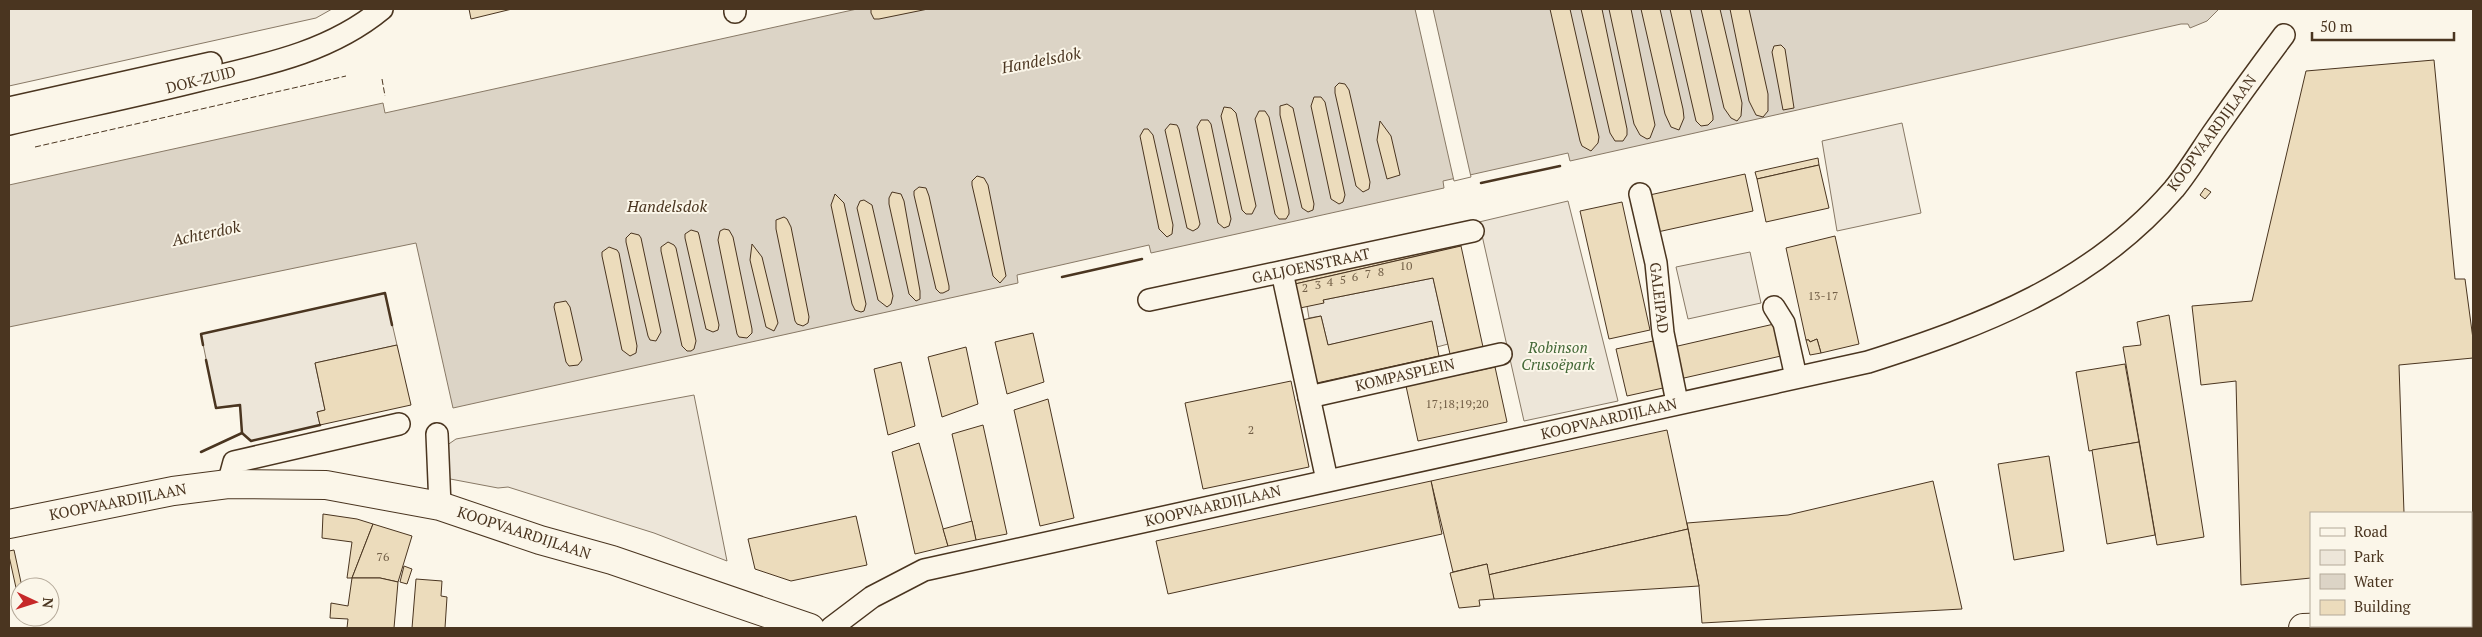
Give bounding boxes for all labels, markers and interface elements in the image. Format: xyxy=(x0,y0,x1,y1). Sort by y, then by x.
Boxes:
scale bar xyxy=(2312,10,2454,42)
text: 50 m xyxy=(2320,16,2353,36)
water label: Handelsdok xyxy=(999,41,1083,79)
street label: DOK-ZUID xyxy=(164,61,238,97)
street label: KOOPVAARDIJLAAN xyxy=(2162,70,2260,195)
water label: Handelsdok xyxy=(626,195,707,217)
water label: Achterdok xyxy=(169,215,242,251)
street label: GALJOENSTRAAT xyxy=(1250,243,1372,287)
house number: 10 xyxy=(1400,258,1412,273)
street label: GALEIPAD xyxy=(1646,261,1674,335)
house number: 8 xyxy=(1378,264,1384,279)
house number: 7 xyxy=(1365,266,1371,281)
house number: 6 xyxy=(1352,269,1359,284)
house number: 5 xyxy=(1340,272,1346,287)
house number: 4 xyxy=(1327,274,1334,289)
house number: 3 xyxy=(1315,277,1321,292)
house number: 2 xyxy=(1302,280,1308,295)
house number: 13-17 xyxy=(1808,288,1838,303)
park label: Robinson Crusoëpark xyxy=(1521,337,1595,374)
street label: KOMPASPLEIN xyxy=(1353,353,1457,395)
street label: KOOPVAARDIJLAAN xyxy=(1539,393,1679,443)
house number: 17;18;19;20 xyxy=(1425,396,1489,411)
house number: 2 xyxy=(1248,422,1254,437)
street label: KOOPVAARDIJLAAN xyxy=(47,478,188,524)
street label: KOOPVAARDIJLAAN xyxy=(1143,480,1283,530)
street label: KOOPVAARDIJLAAN xyxy=(455,501,594,563)
legend xyxy=(2310,512,2472,627)
text: Road xyxy=(2354,521,2387,541)
text: Park xyxy=(2354,546,2384,566)
house number: 76 xyxy=(377,549,390,564)
text: Water xyxy=(2354,571,2394,591)
north arrow xyxy=(10,577,60,627)
text: Building xyxy=(2354,596,2412,616)
text: N xyxy=(39,597,58,609)

